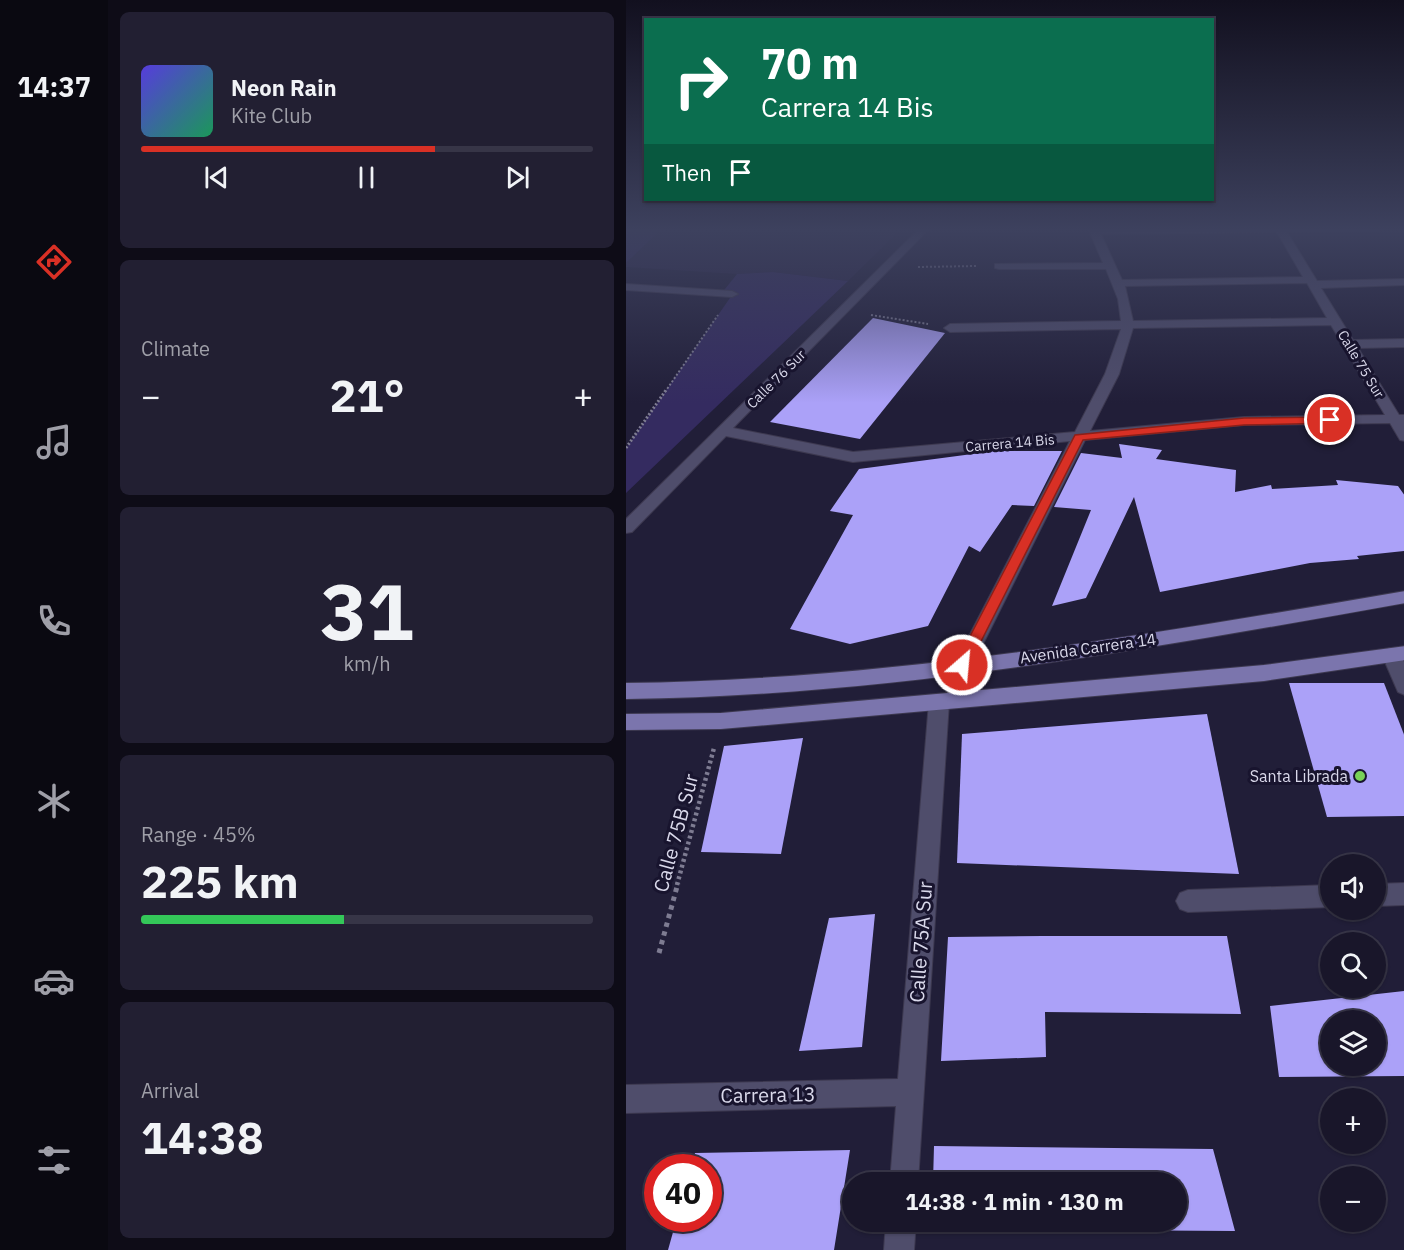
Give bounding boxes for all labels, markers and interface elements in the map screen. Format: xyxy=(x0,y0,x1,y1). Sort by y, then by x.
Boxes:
text: 70 m xyxy=(761,36,859,91)
icon: right xyxy=(662,42,740,120)
text: 14:37 xyxy=(17,69,91,104)
text: Neon Rain xyxy=(231,73,337,102)
text: Carrera 14 Bis xyxy=(761,89,934,124)
text: Kite Club xyxy=(231,102,312,129)
icon: arrive xyxy=(724,156,757,189)
text: Then xyxy=(662,158,712,187)
icon: previous xyxy=(200,161,233,194)
icon: pause xyxy=(350,161,383,194)
icon: next xyxy=(501,161,534,194)
icon: directions xyxy=(33,241,75,283)
street label: Calle 75 Sur xyxy=(1334,327,1388,401)
text: Climate xyxy=(141,335,210,362)
street label: Calle 76 Sur xyxy=(743,346,809,412)
text: 21° xyxy=(329,366,405,424)
text: − xyxy=(141,374,161,417)
text: + xyxy=(573,374,593,417)
pin xyxy=(1304,394,1355,445)
icon: arrive xyxy=(1313,403,1346,436)
icon: music xyxy=(33,421,75,463)
street label: Carrera 14 Bis xyxy=(965,430,1056,456)
text: 31 xyxy=(320,560,414,661)
icon: phone xyxy=(33,600,75,642)
street label: Avenida Carrera 14 xyxy=(1019,629,1157,667)
position arrow xyxy=(930,633,994,697)
text: km/h xyxy=(343,650,391,677)
place label: Santa Librada xyxy=(1250,766,1348,786)
marker: Santa Librada xyxy=(1353,769,1367,783)
street label: Calle 75B Sur xyxy=(647,771,704,895)
icon: climate xyxy=(33,780,75,822)
text: Range · 45% xyxy=(141,821,256,848)
text: 225 km xyxy=(141,852,299,910)
map controls xyxy=(1320,854,1386,1232)
button: sound xyxy=(1320,854,1386,920)
street label: Calle 75A Sur xyxy=(903,880,938,1003)
button: search xyxy=(1320,932,1386,998)
icon: car xyxy=(33,960,75,1002)
button: layers xyxy=(1320,1010,1386,1076)
text: Arrival xyxy=(141,1077,199,1104)
street label: Carrera 13 xyxy=(720,1080,816,1109)
button: + xyxy=(1320,1088,1386,1154)
text: 14:38 xyxy=(141,1108,264,1166)
icon: filters xyxy=(33,1139,75,1181)
speed limit sign: 40 xyxy=(644,1154,722,1232)
button: − xyxy=(1320,1166,1386,1232)
text: 14:38 · 1 min · 130 m xyxy=(905,1187,1124,1216)

